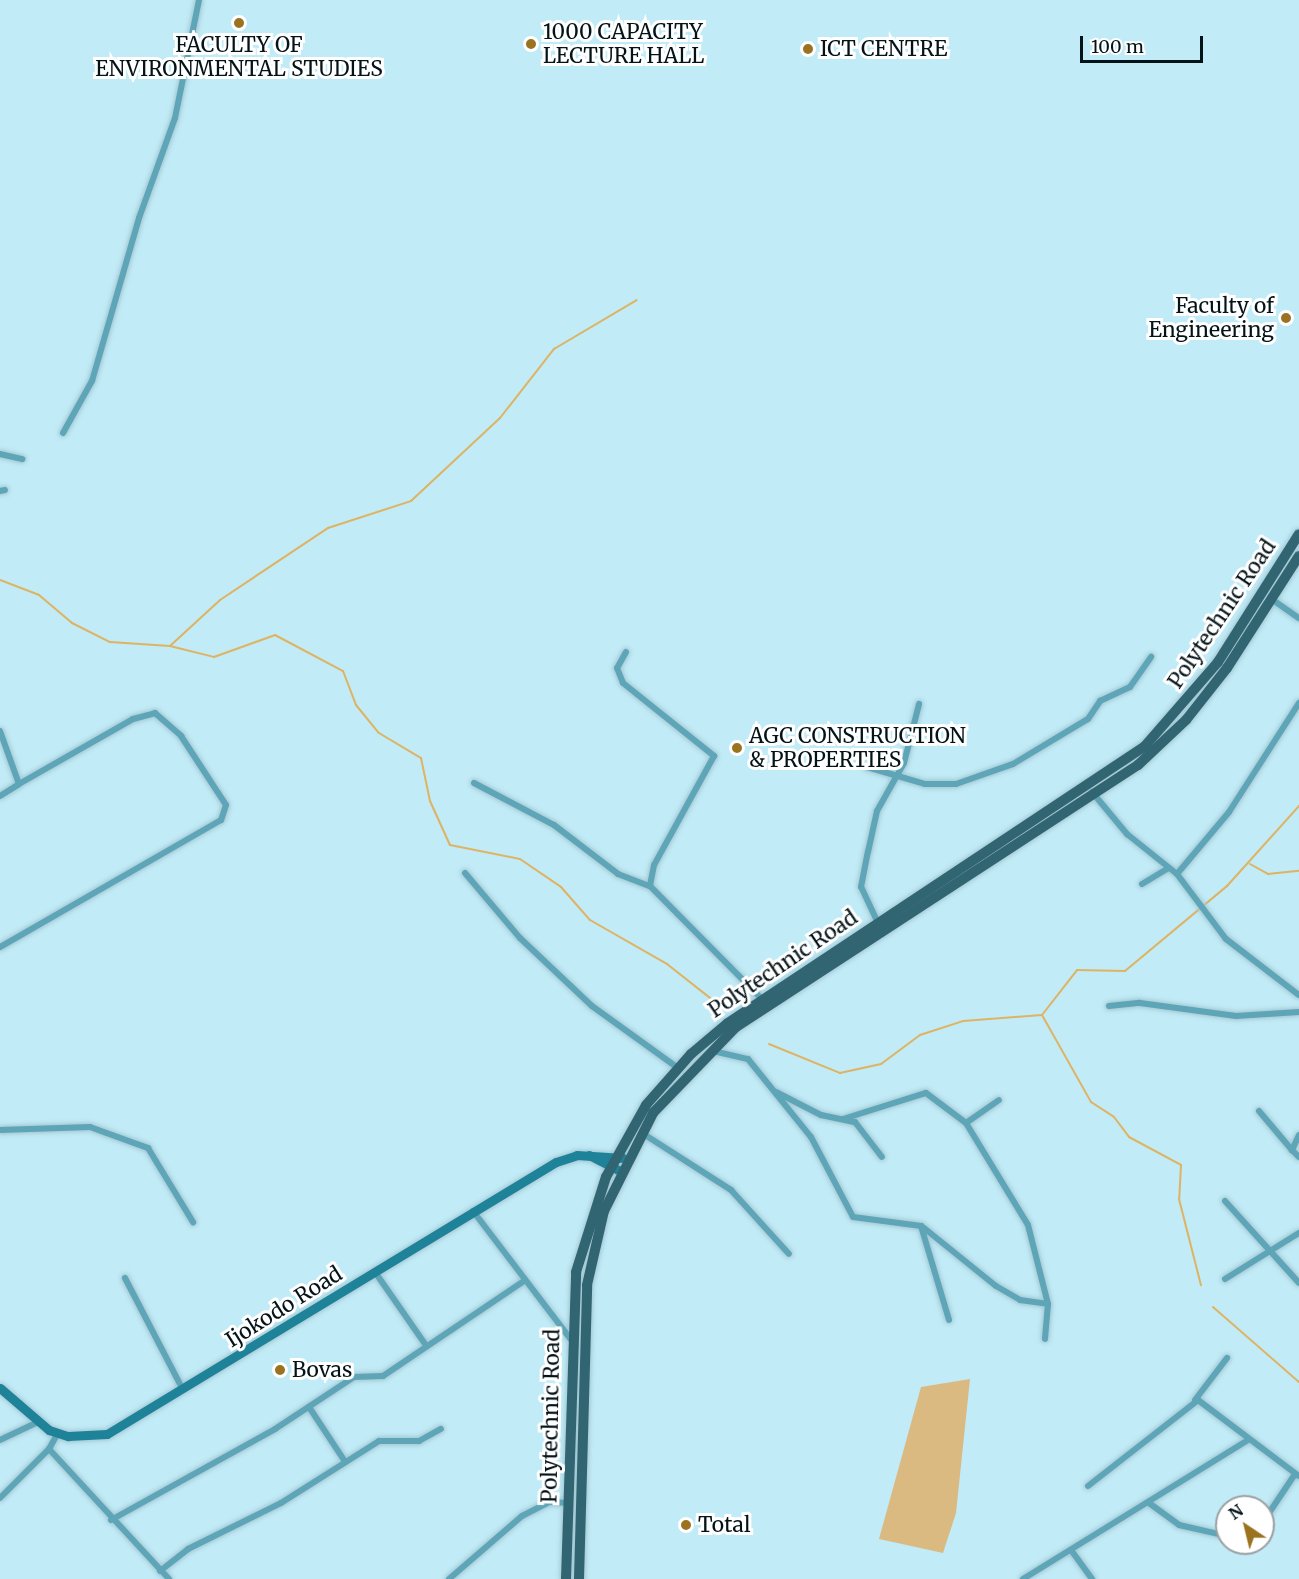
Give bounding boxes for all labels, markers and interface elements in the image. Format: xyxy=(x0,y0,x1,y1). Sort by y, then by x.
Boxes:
marker: FACULTY OF ENVIRONMENTAL STUDIES xyxy=(232,16,246,30)
place label: 1000 CAPACITY LECTURE HALL xyxy=(543,19,704,69)
scale bar xyxy=(1083,24,1206,62)
place label: FACULTY OF ENVIRONMENTAL STUDIES xyxy=(95,32,383,82)
text: 100 m xyxy=(1091,35,1144,58)
place label: ICT CENTRE xyxy=(820,36,947,62)
marker: 1000 CAPACITY LECTURE HALL xyxy=(524,37,538,51)
marker: ICT CENTRE xyxy=(801,42,815,56)
place label: Faculty of Engineering xyxy=(1148,293,1274,343)
marker: Faculty of Engineering xyxy=(1279,311,1293,325)
street label: Polytechnic Road xyxy=(1163,535,1281,693)
place label: AGC CONSTRUCTION & PROPERTIES xyxy=(749,723,966,773)
marker: AGC CONSTRUCTION & PROPERTIES xyxy=(730,741,744,755)
street label: Polytechnic Road xyxy=(704,905,862,1023)
street label: Ijokodo Road xyxy=(221,1261,347,1353)
street label: Polytechnic Road xyxy=(537,1329,565,1503)
place label: Bovas xyxy=(292,1357,352,1383)
marker: Bovas xyxy=(273,1363,287,1377)
north arrow xyxy=(1215,1495,1275,1555)
text: N xyxy=(1225,1500,1247,1524)
place label: Total xyxy=(698,1512,750,1538)
marker: Total xyxy=(679,1518,693,1532)

